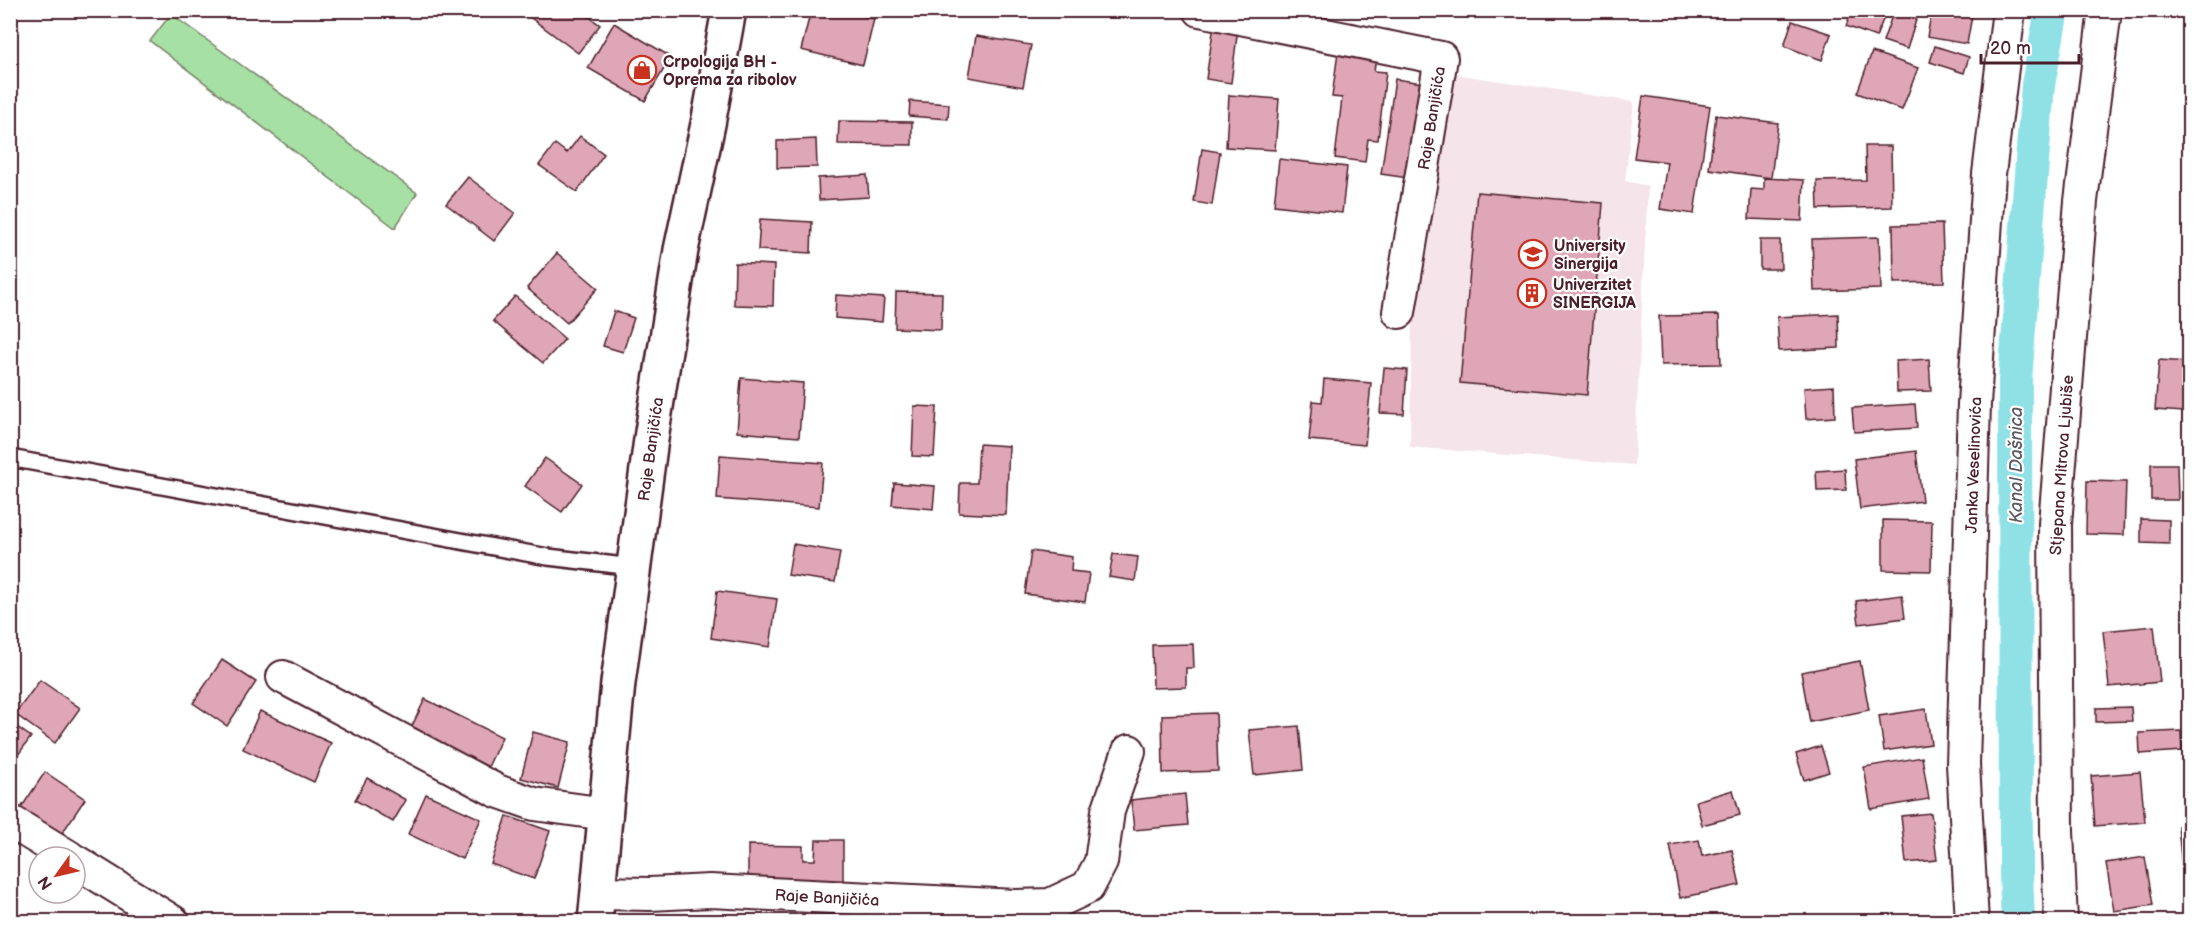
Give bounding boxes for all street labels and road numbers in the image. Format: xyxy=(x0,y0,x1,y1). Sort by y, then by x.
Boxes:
street label: Raje Banjičića xyxy=(1415,65,1450,171)
street label: Stjepana Mitrova Ljubiše xyxy=(2047,374,2078,556)
street label: Raje Banjičića xyxy=(635,396,668,502)
street label: Janka Veselinovića xyxy=(1963,397,1986,534)
street label: Raje Banjičića xyxy=(774,886,880,911)

